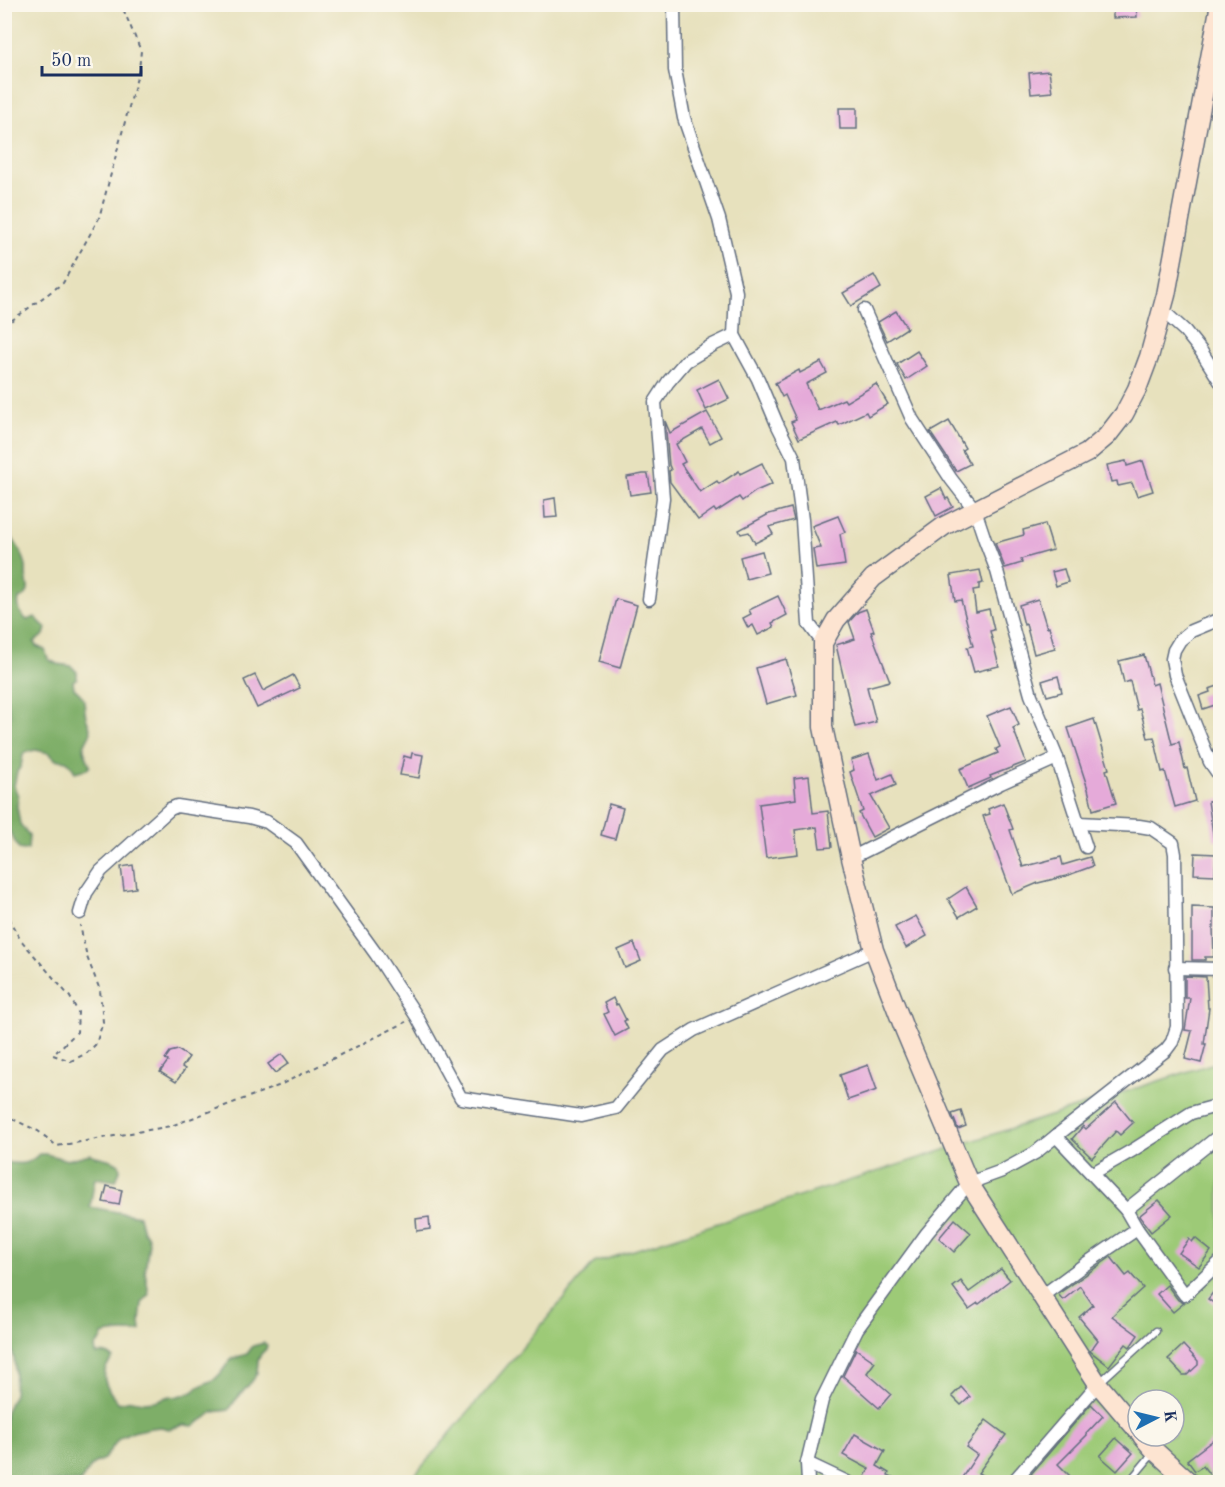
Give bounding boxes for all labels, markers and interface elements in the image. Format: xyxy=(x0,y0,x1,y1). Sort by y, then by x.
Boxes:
scale bar xyxy=(42,39,141,77)
text: 50 m xyxy=(51,52,91,70)
north arrow xyxy=(1126,1388,1186,1448)
text: K xyxy=(1160,1409,1178,1424)

